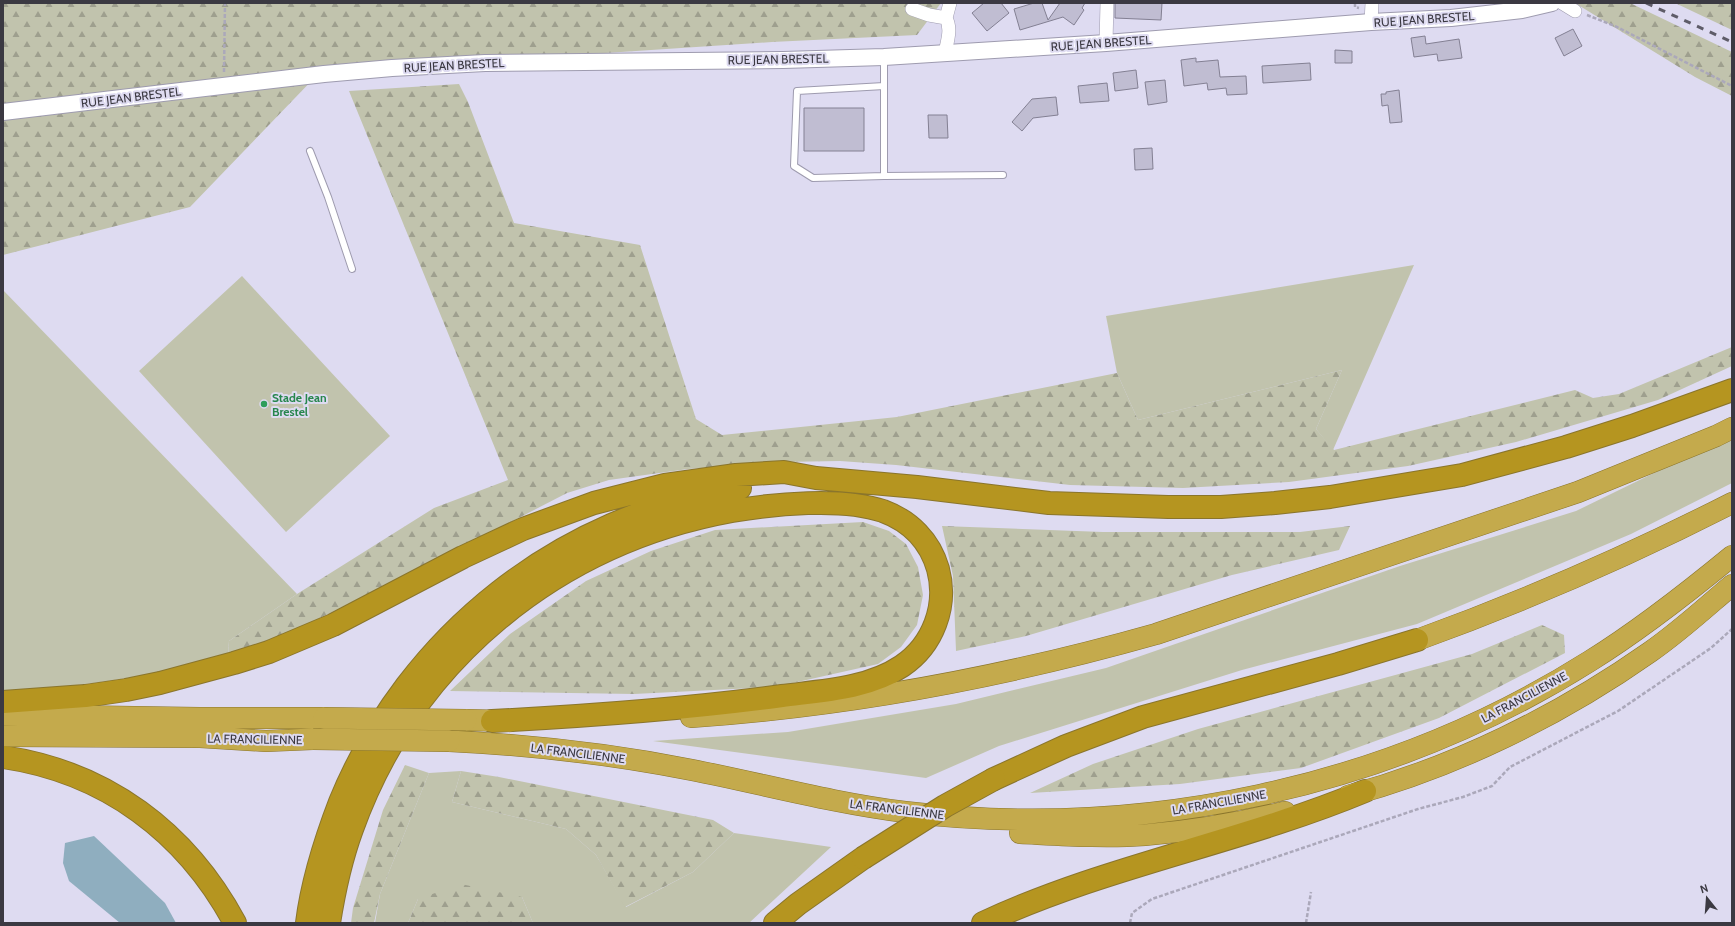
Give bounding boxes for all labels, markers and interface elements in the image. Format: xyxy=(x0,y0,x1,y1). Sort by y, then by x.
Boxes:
street label: RUE JEAN BRESTEL xyxy=(1373,8,1475,30)
street label: RUE JEAN BRESTEL xyxy=(1050,32,1152,54)
street label: RUE JEAN BRESTEL xyxy=(728,51,828,67)
street label: RUE JEAN BRESTEL xyxy=(403,55,505,75)
street label: RUE JEAN BRESTEL xyxy=(80,83,182,111)
place label: Stade Jean Brestel xyxy=(272,390,327,419)
marker: Stade Jean Brestel xyxy=(259,399,269,409)
street label: LA FRANCILIENNE xyxy=(1478,668,1570,726)
street label: LA FRANCILIENNE xyxy=(207,731,303,747)
street label: LA FRANCILIENNE xyxy=(530,740,626,766)
street label: LA FRANCILIENNE xyxy=(1171,786,1268,818)
street label: LA FRANCILIENNE xyxy=(849,796,945,822)
north arrow xyxy=(1687,878,1727,918)
text: N xyxy=(1698,881,1710,896)

